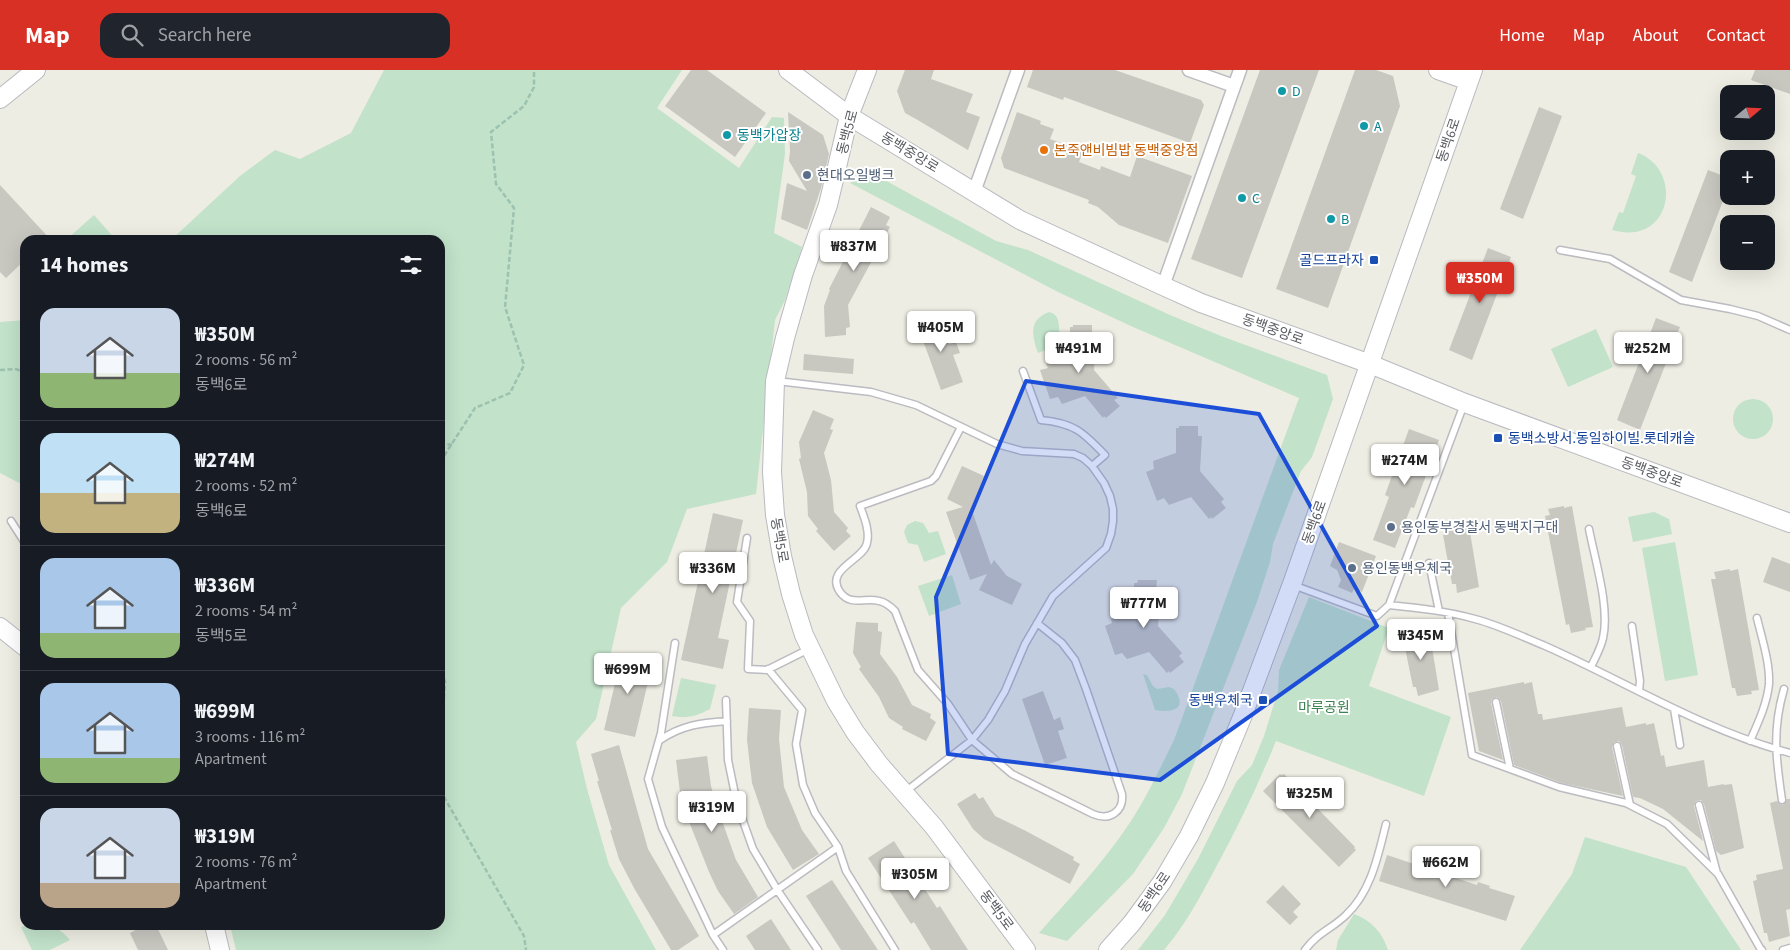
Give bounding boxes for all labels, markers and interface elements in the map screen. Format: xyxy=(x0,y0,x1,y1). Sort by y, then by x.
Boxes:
search box xyxy=(100,13,450,58)
text: Map xyxy=(25,18,70,53)
icon: search xyxy=(118,21,146,49)
text: Search here xyxy=(158,22,251,49)
text: Home xyxy=(1499,23,1545,48)
text: Map xyxy=(1573,23,1605,48)
text: About xyxy=(1633,23,1678,48)
text: Contact xyxy=(1706,23,1765,48)
place label: D xyxy=(1292,82,1301,102)
marker: D xyxy=(1276,85,1288,97)
north arrow xyxy=(1720,85,1775,140)
map controls xyxy=(1720,85,1775,270)
street label: 동백5로 xyxy=(832,108,864,157)
street label: 동백6로 xyxy=(1432,115,1466,165)
place label: A xyxy=(1374,117,1382,137)
marker: A xyxy=(1358,120,1370,132)
place label: 동백가압장 xyxy=(737,126,802,146)
street label: 동백중앙로 xyxy=(877,128,942,178)
marker: 동백가압장 xyxy=(721,129,733,141)
place label: 본죽앤비빔밥 동백중앙점 xyxy=(1054,141,1198,161)
marker: 본죽앤비빔밥 동백중앙점 xyxy=(1038,144,1050,156)
button: + xyxy=(1720,150,1775,205)
place label: 현대오일뱅크 xyxy=(817,166,894,186)
marker: 현대오일뱅크 xyxy=(801,169,813,181)
place label: C xyxy=(1252,189,1260,209)
marker: C xyxy=(1236,192,1248,204)
place label: B xyxy=(1341,210,1349,230)
marker: B xyxy=(1325,213,1337,225)
button: − xyxy=(1720,215,1775,270)
pin: ₩837M xyxy=(819,230,889,272)
text: ₩837M xyxy=(831,235,877,257)
text: 14 homes xyxy=(40,250,128,280)
icon: filters xyxy=(397,251,425,279)
place label: 골드프라자 xyxy=(1300,251,1364,271)
marker: 골드프라자 xyxy=(1368,254,1380,266)
pin: ₩350M xyxy=(1445,262,1515,304)
text: ₩350M xyxy=(1457,267,1503,289)
pin: ₩405M xyxy=(906,310,976,353)
street label: 동백중앙로 xyxy=(1239,310,1306,350)
text: ₩405M xyxy=(918,316,964,338)
text: ₩350M xyxy=(195,319,255,349)
icon: home xyxy=(80,328,140,388)
pin: ₩491M xyxy=(1044,332,1114,374)
pin: ₩252M xyxy=(1613,332,1683,374)
text: ₩491M xyxy=(1056,337,1102,359)
text: ₩252M xyxy=(1625,337,1671,359)
text: 2 rooms · 56 m² xyxy=(195,349,297,371)
text: 동백6로 xyxy=(195,374,247,396)
place label: 동백소방서.동일하이빌.롯데캐슬 xyxy=(1508,429,1695,449)
marker: 동백소방서.동일하이빌.롯데캐슬 xyxy=(1492,432,1504,444)
pin: ₩274M xyxy=(1370,444,1440,486)
text: ₩274M xyxy=(195,445,255,475)
text: ₩274M xyxy=(1382,449,1428,471)
icon: home xyxy=(80,453,140,513)
street label: 동백중앙로 xyxy=(1618,453,1685,493)
text: 2 rooms · 52 m² xyxy=(195,475,297,497)
street label: 동백6로 xyxy=(1298,497,1332,547)
text: 동백6로 xyxy=(195,500,247,522)
street label: 동백5로 xyxy=(765,516,793,564)
place label: 용인동부경찰서 동백지구대 xyxy=(1401,518,1558,538)
marker: 용인동부경찰서 동백지구대 xyxy=(1385,521,1397,533)
pin: ₩336M xyxy=(678,552,748,594)
text: ₩336M xyxy=(690,557,736,579)
place label: 용인동백우체국 xyxy=(1362,559,1452,579)
marker: 용인동백우체국 xyxy=(1346,562,1358,574)
text: ₩336M xyxy=(195,570,255,600)
icon: home xyxy=(80,578,140,638)
pin: ₩777M xyxy=(1109,586,1179,629)
text: ₩777M xyxy=(1121,592,1167,614)
text: 2 rooms · 54 m² xyxy=(195,600,297,622)
pin: ₩345M xyxy=(1386,618,1456,661)
text: ₩345M xyxy=(1398,624,1444,646)
text: 동백5로 xyxy=(195,625,247,647)
pin: ₩699M xyxy=(593,652,663,695)
text: ₩699M xyxy=(605,658,651,680)
place label: 동백우체국 xyxy=(1189,691,1253,711)
marker: 동백우체국 xyxy=(1257,694,1269,706)
text: ₩699M xyxy=(195,696,255,726)
park label: 마루공원 xyxy=(1298,698,1350,718)
icon: home xyxy=(80,703,140,763)
text: 3 rooms · 116 m² xyxy=(195,726,305,748)
text: Apartment xyxy=(195,748,267,770)
pin: ₩325M xyxy=(1275,776,1345,819)
text: ₩325M xyxy=(1287,782,1333,804)
pin: ₩319M xyxy=(677,790,747,833)
text: ₩319M xyxy=(689,796,735,818)
text: ₩319M xyxy=(195,821,255,851)
icon: home xyxy=(80,828,140,888)
pin: ₩662M xyxy=(1411,846,1481,888)
text: 2 rooms · 76 m² xyxy=(195,851,297,873)
text: ₩662M xyxy=(1423,851,1469,873)
pin: ₩305M xyxy=(880,858,950,900)
text: ₩305M xyxy=(892,863,938,885)
street label: 동백6로 xyxy=(1134,868,1176,917)
text: Apartment xyxy=(195,873,267,895)
street label: 동백5로 xyxy=(974,886,1018,935)

